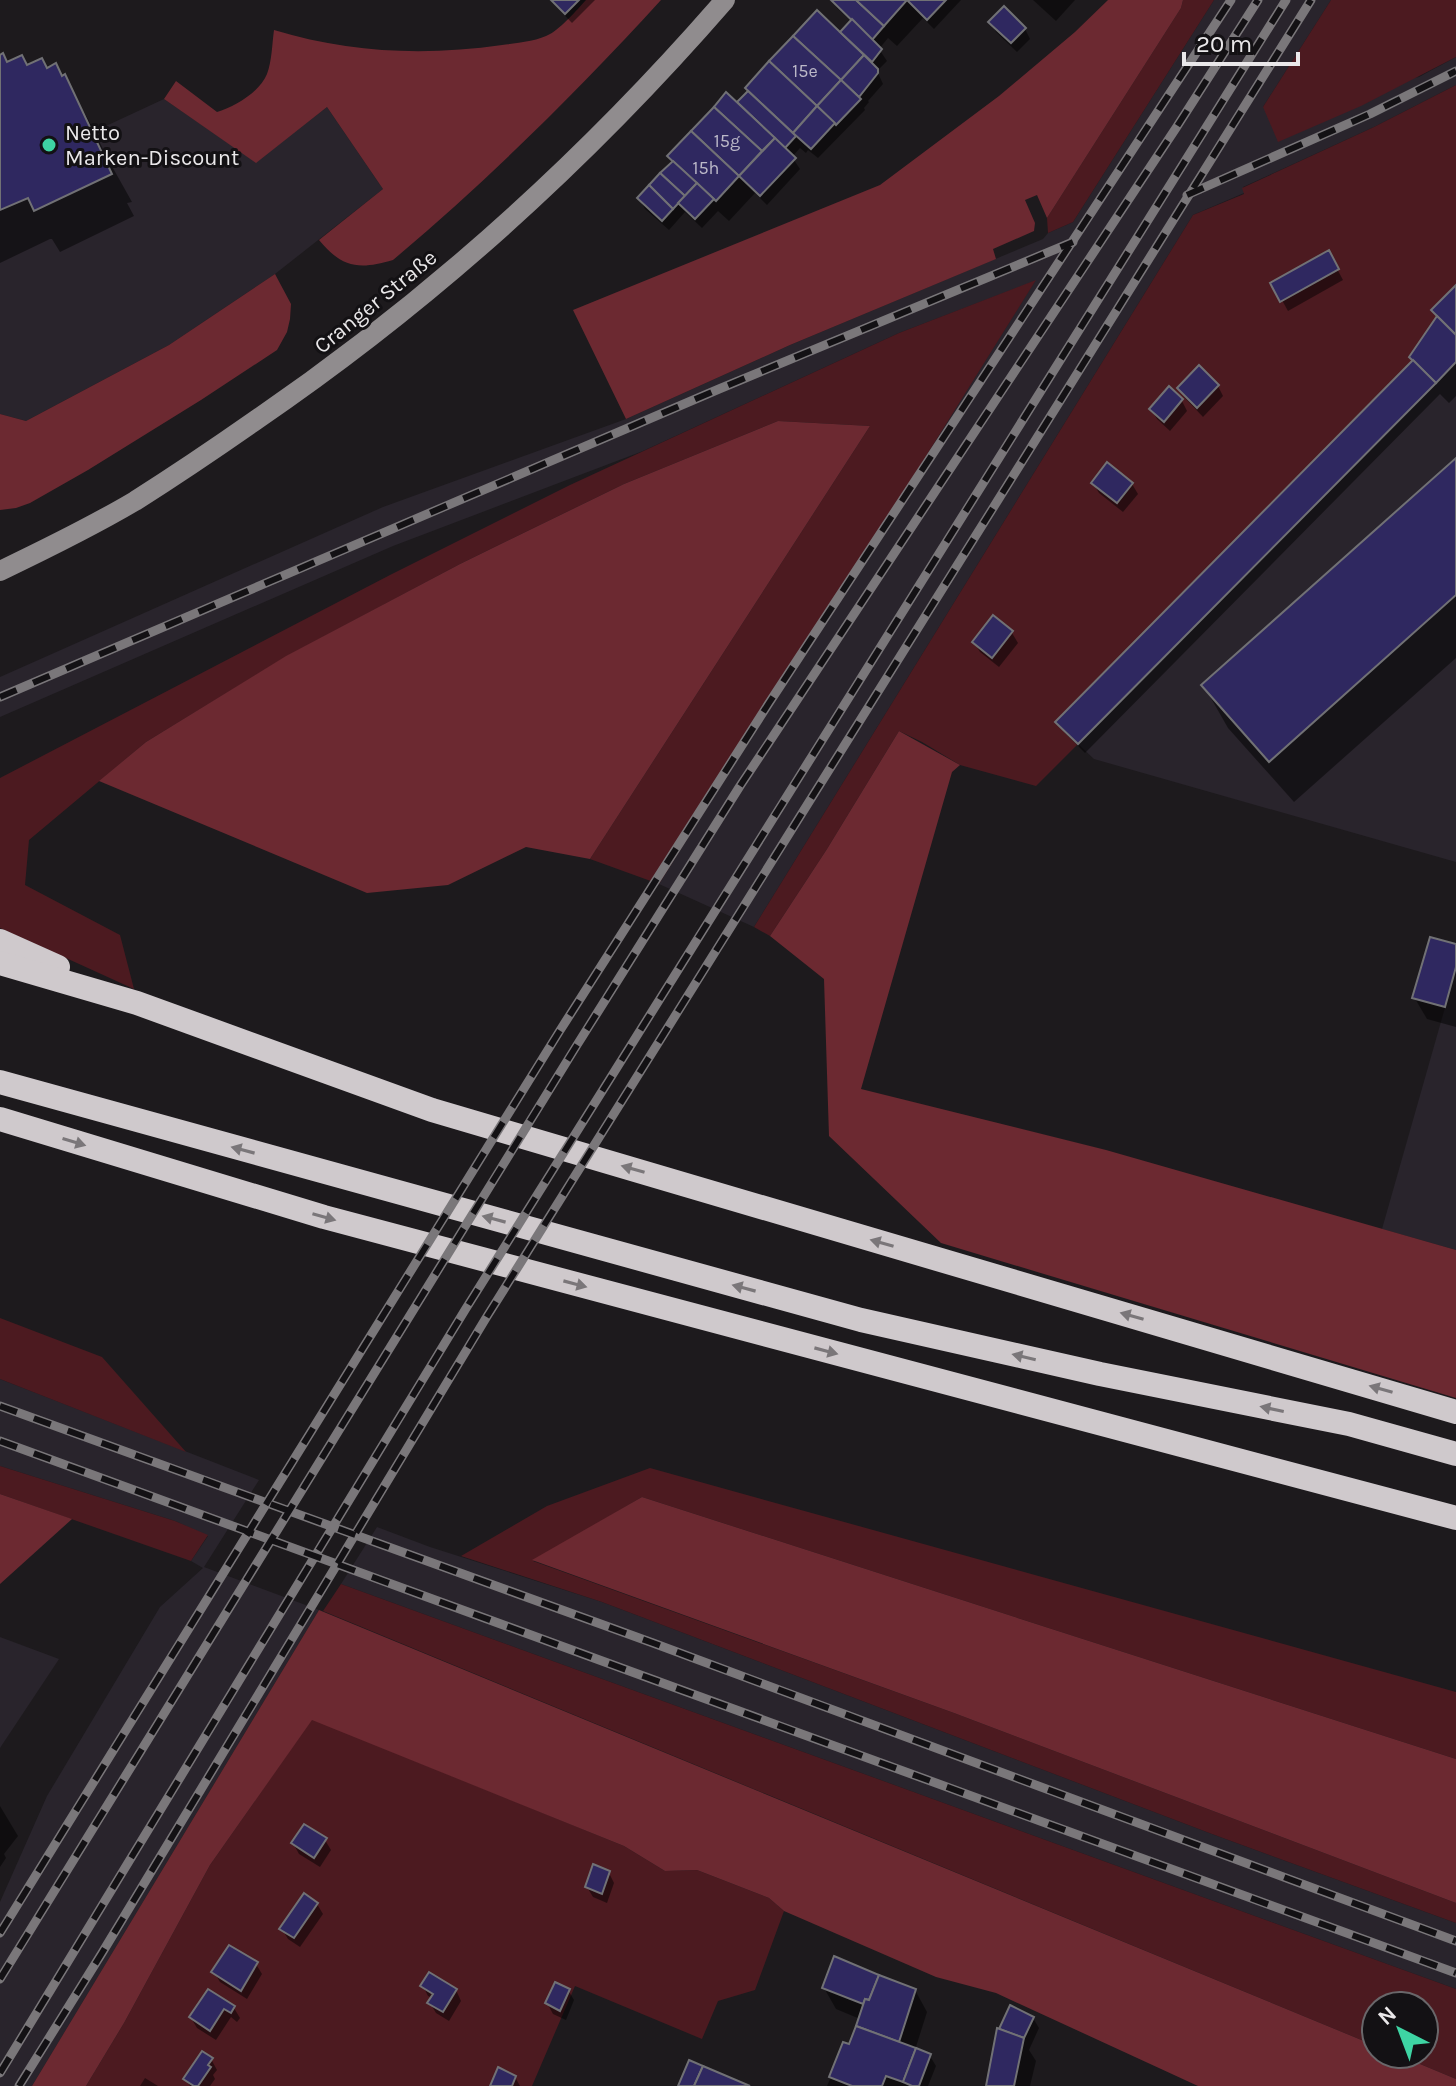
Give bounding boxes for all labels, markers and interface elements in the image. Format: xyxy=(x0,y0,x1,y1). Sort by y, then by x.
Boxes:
scale bar xyxy=(1184,16,1298,66)
text: 20 m xyxy=(1196,30,1252,58)
house number: 15e xyxy=(792,60,818,82)
place label: Netto Marken-Discount xyxy=(65,120,239,171)
house number: 15g xyxy=(714,130,740,152)
marker: Netto Marken-Discount xyxy=(40,136,58,154)
house number: 15h xyxy=(693,157,719,179)
street label: Cranger Straße xyxy=(309,244,442,359)
one-way arrow xyxy=(63,1136,87,1149)
one-way arrow xyxy=(230,1144,255,1156)
one-way arrow xyxy=(621,1162,645,1175)
one-way arrow xyxy=(312,1211,336,1224)
one-way arrow xyxy=(481,1213,506,1225)
one-way arrow xyxy=(870,1236,894,1249)
one-way arrow xyxy=(562,1279,587,1291)
one-way arrow xyxy=(732,1282,757,1294)
one-way arrow xyxy=(1119,1309,1143,1322)
one-way arrow xyxy=(813,1346,838,1358)
one-way arrow xyxy=(1011,1350,1036,1363)
one-way arrow xyxy=(1369,1383,1394,1395)
one-way arrow xyxy=(1259,1402,1284,1414)
north arrow xyxy=(1360,1990,1440,2070)
text: N xyxy=(1373,2001,1402,2031)

